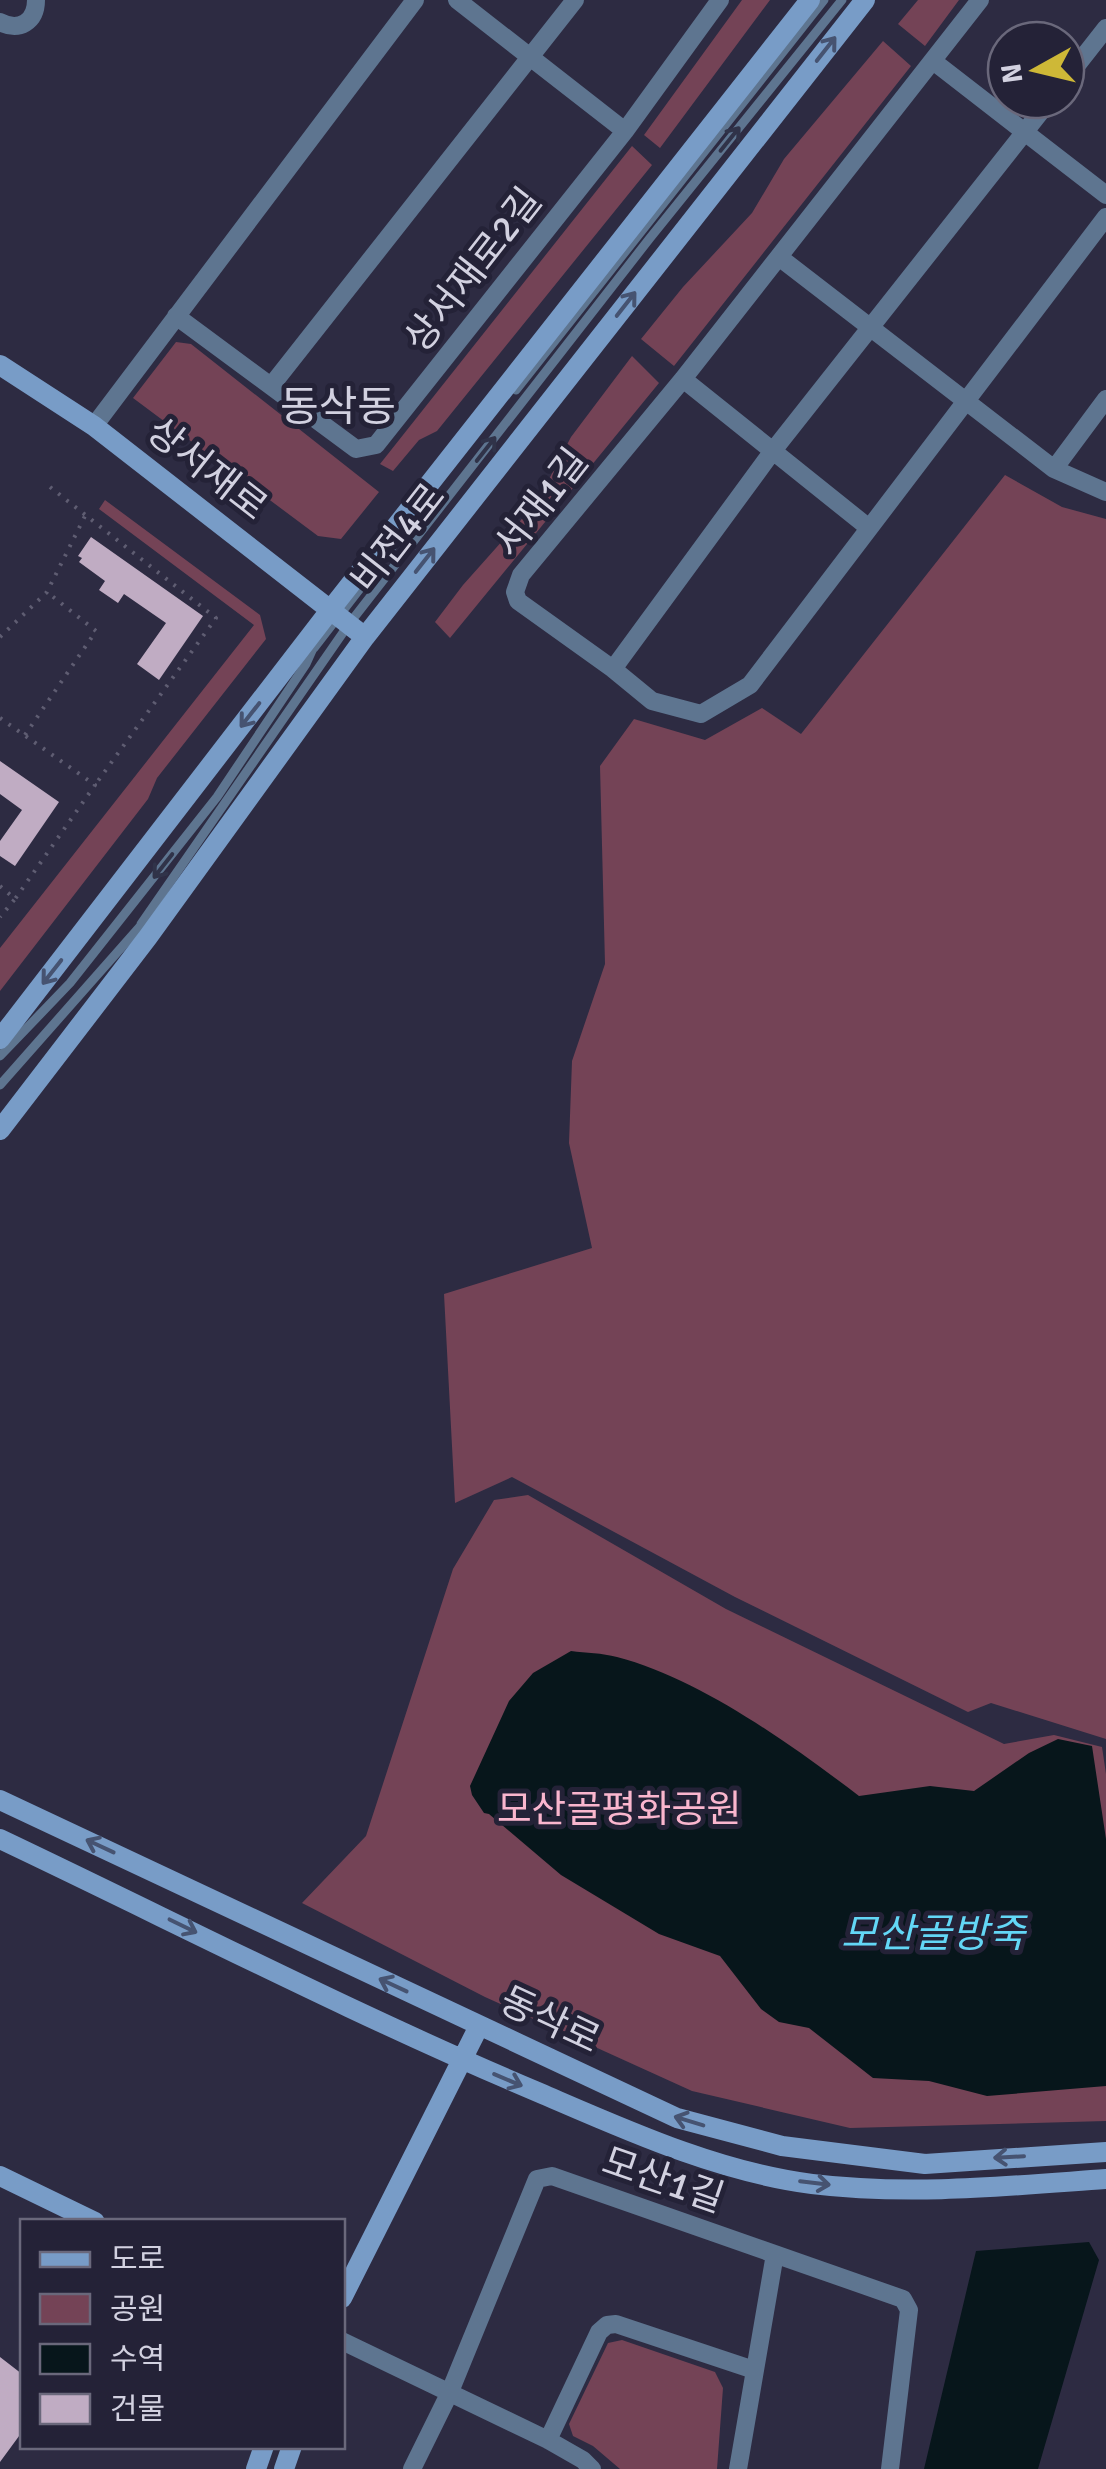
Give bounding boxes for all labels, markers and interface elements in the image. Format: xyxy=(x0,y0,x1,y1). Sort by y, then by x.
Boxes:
north arrow xyxy=(986,20,1086,120)
one-way arrow xyxy=(815,36,837,62)
text: N xyxy=(994,61,1030,85)
one-way arrow xyxy=(719,126,741,152)
street label: 상서재로2길 xyxy=(394,179,552,361)
one-way arrow xyxy=(614,292,636,318)
district label: 동삭동 xyxy=(280,382,396,433)
street label: 상서재로 xyxy=(137,407,277,531)
one-way arrow xyxy=(475,436,496,463)
street label: 서재1길 xyxy=(484,439,598,567)
street label: 비전4로 xyxy=(341,474,455,602)
one-way arrow xyxy=(414,547,435,574)
one-way arrow xyxy=(239,701,261,727)
one-way arrow xyxy=(152,852,174,878)
one-way arrow xyxy=(41,958,62,985)
park label: 모산골평화공원 xyxy=(497,1786,741,1833)
one-way arrow xyxy=(86,1835,116,1854)
water label: 모산골방죽 xyxy=(841,1909,1028,1959)
one-way arrow xyxy=(167,1917,197,1936)
one-way arrow xyxy=(379,1974,409,1993)
street label: 동삭로 xyxy=(493,1977,607,2063)
one-way arrow xyxy=(492,2072,523,2090)
one-way arrow xyxy=(673,2111,705,2129)
street label: 모산1길 xyxy=(596,2137,730,2223)
one-way arrow xyxy=(993,2148,1025,2167)
one-way arrow xyxy=(798,2174,831,2193)
legend xyxy=(20,2219,345,2449)
text: 도로 xyxy=(110,2241,165,2278)
text: 공원 xyxy=(110,2291,165,2328)
text: 수역 xyxy=(110,2341,165,2378)
text: 건물 xyxy=(110,2391,165,2428)

